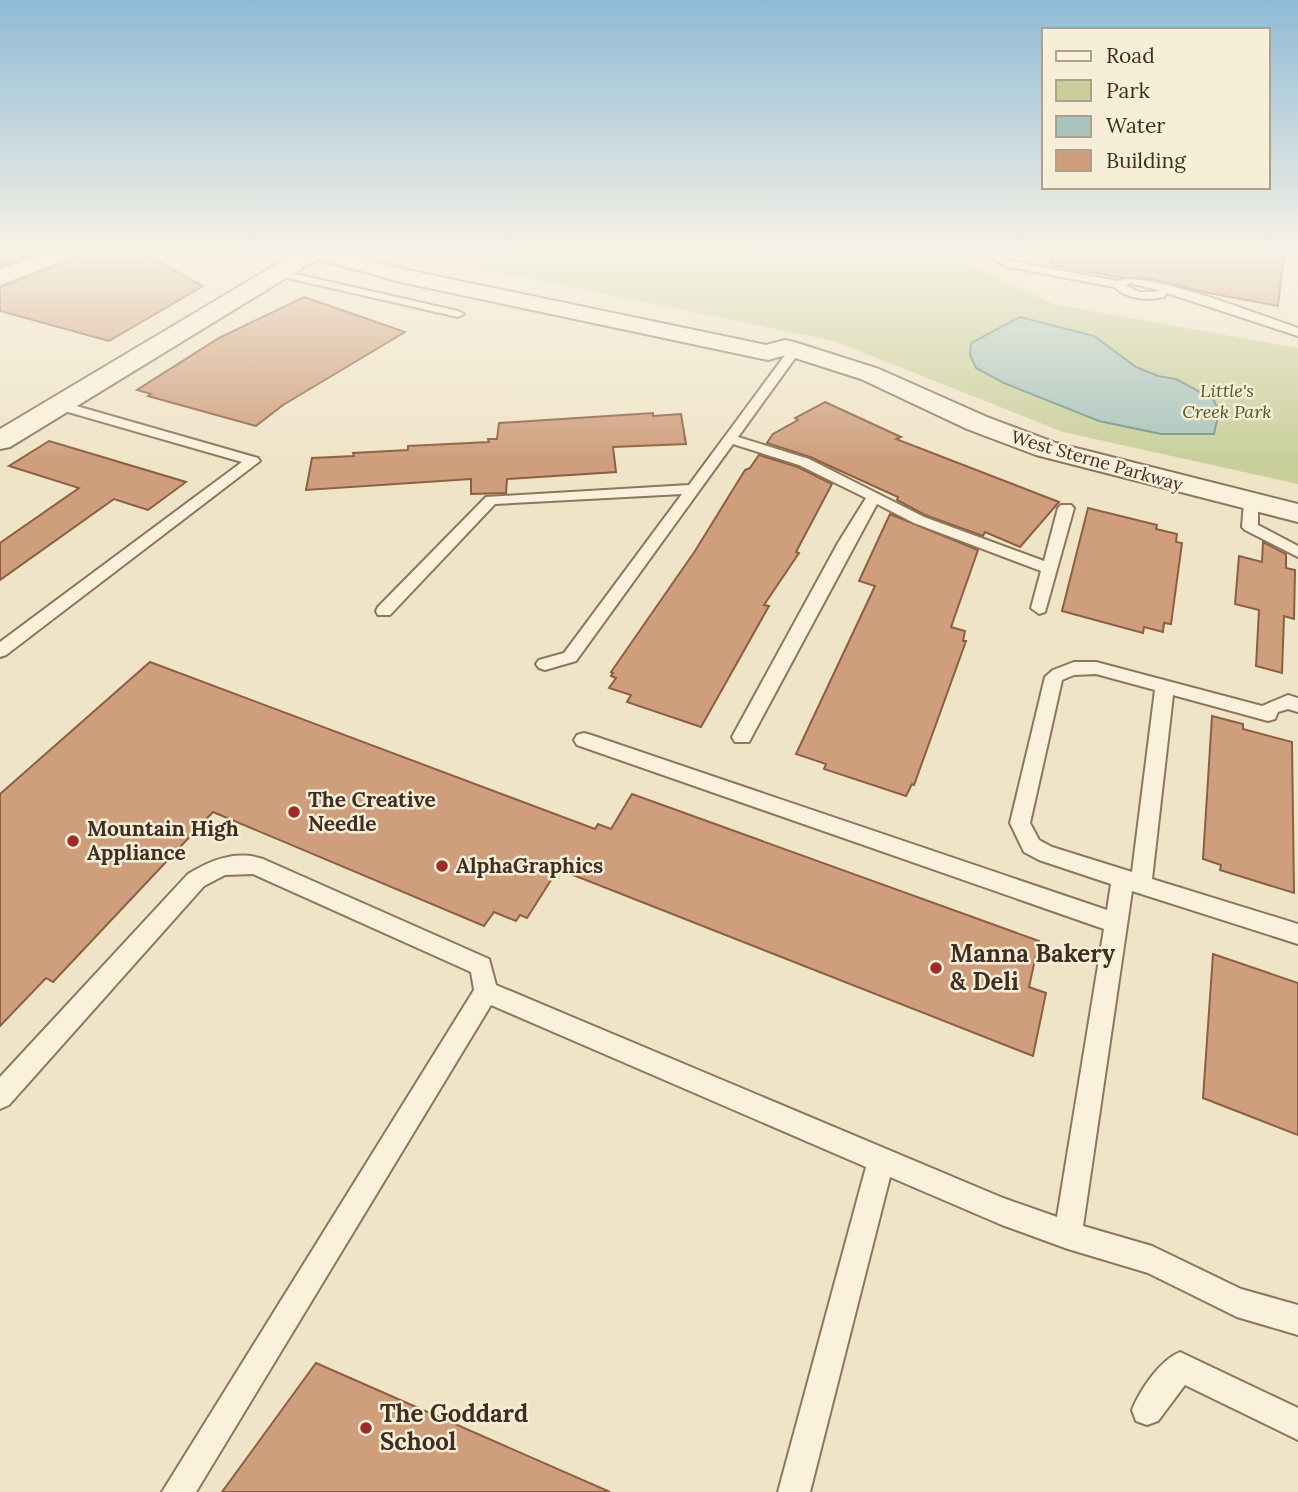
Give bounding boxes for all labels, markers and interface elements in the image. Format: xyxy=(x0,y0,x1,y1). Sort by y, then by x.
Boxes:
legend xyxy=(1042,28,1270,189)
text: Road xyxy=(1106,42,1155,69)
text: Park xyxy=(1106,77,1150,104)
text: Water xyxy=(1106,112,1165,139)
text: Building xyxy=(1106,147,1186,174)
park label: Little's Creek Park xyxy=(1182,379,1272,423)
street label: West Sterne Parkway xyxy=(1009,425,1186,496)
place label: The Creative Needle xyxy=(308,786,436,837)
marker: The Creative Needle xyxy=(286,804,302,820)
place label: Mountain High Appliance xyxy=(87,815,239,866)
marker: Mountain High Appliance xyxy=(65,833,81,849)
place label: AlphaGraphics xyxy=(456,852,603,879)
marker: AlphaGraphics xyxy=(434,858,450,874)
place label: Manna Bakery & Deli xyxy=(950,938,1116,997)
marker: Manna Bakery & Deli xyxy=(928,960,944,976)
place label: The Goddard School xyxy=(380,1398,528,1457)
marker: The Goddard School xyxy=(358,1420,374,1436)

